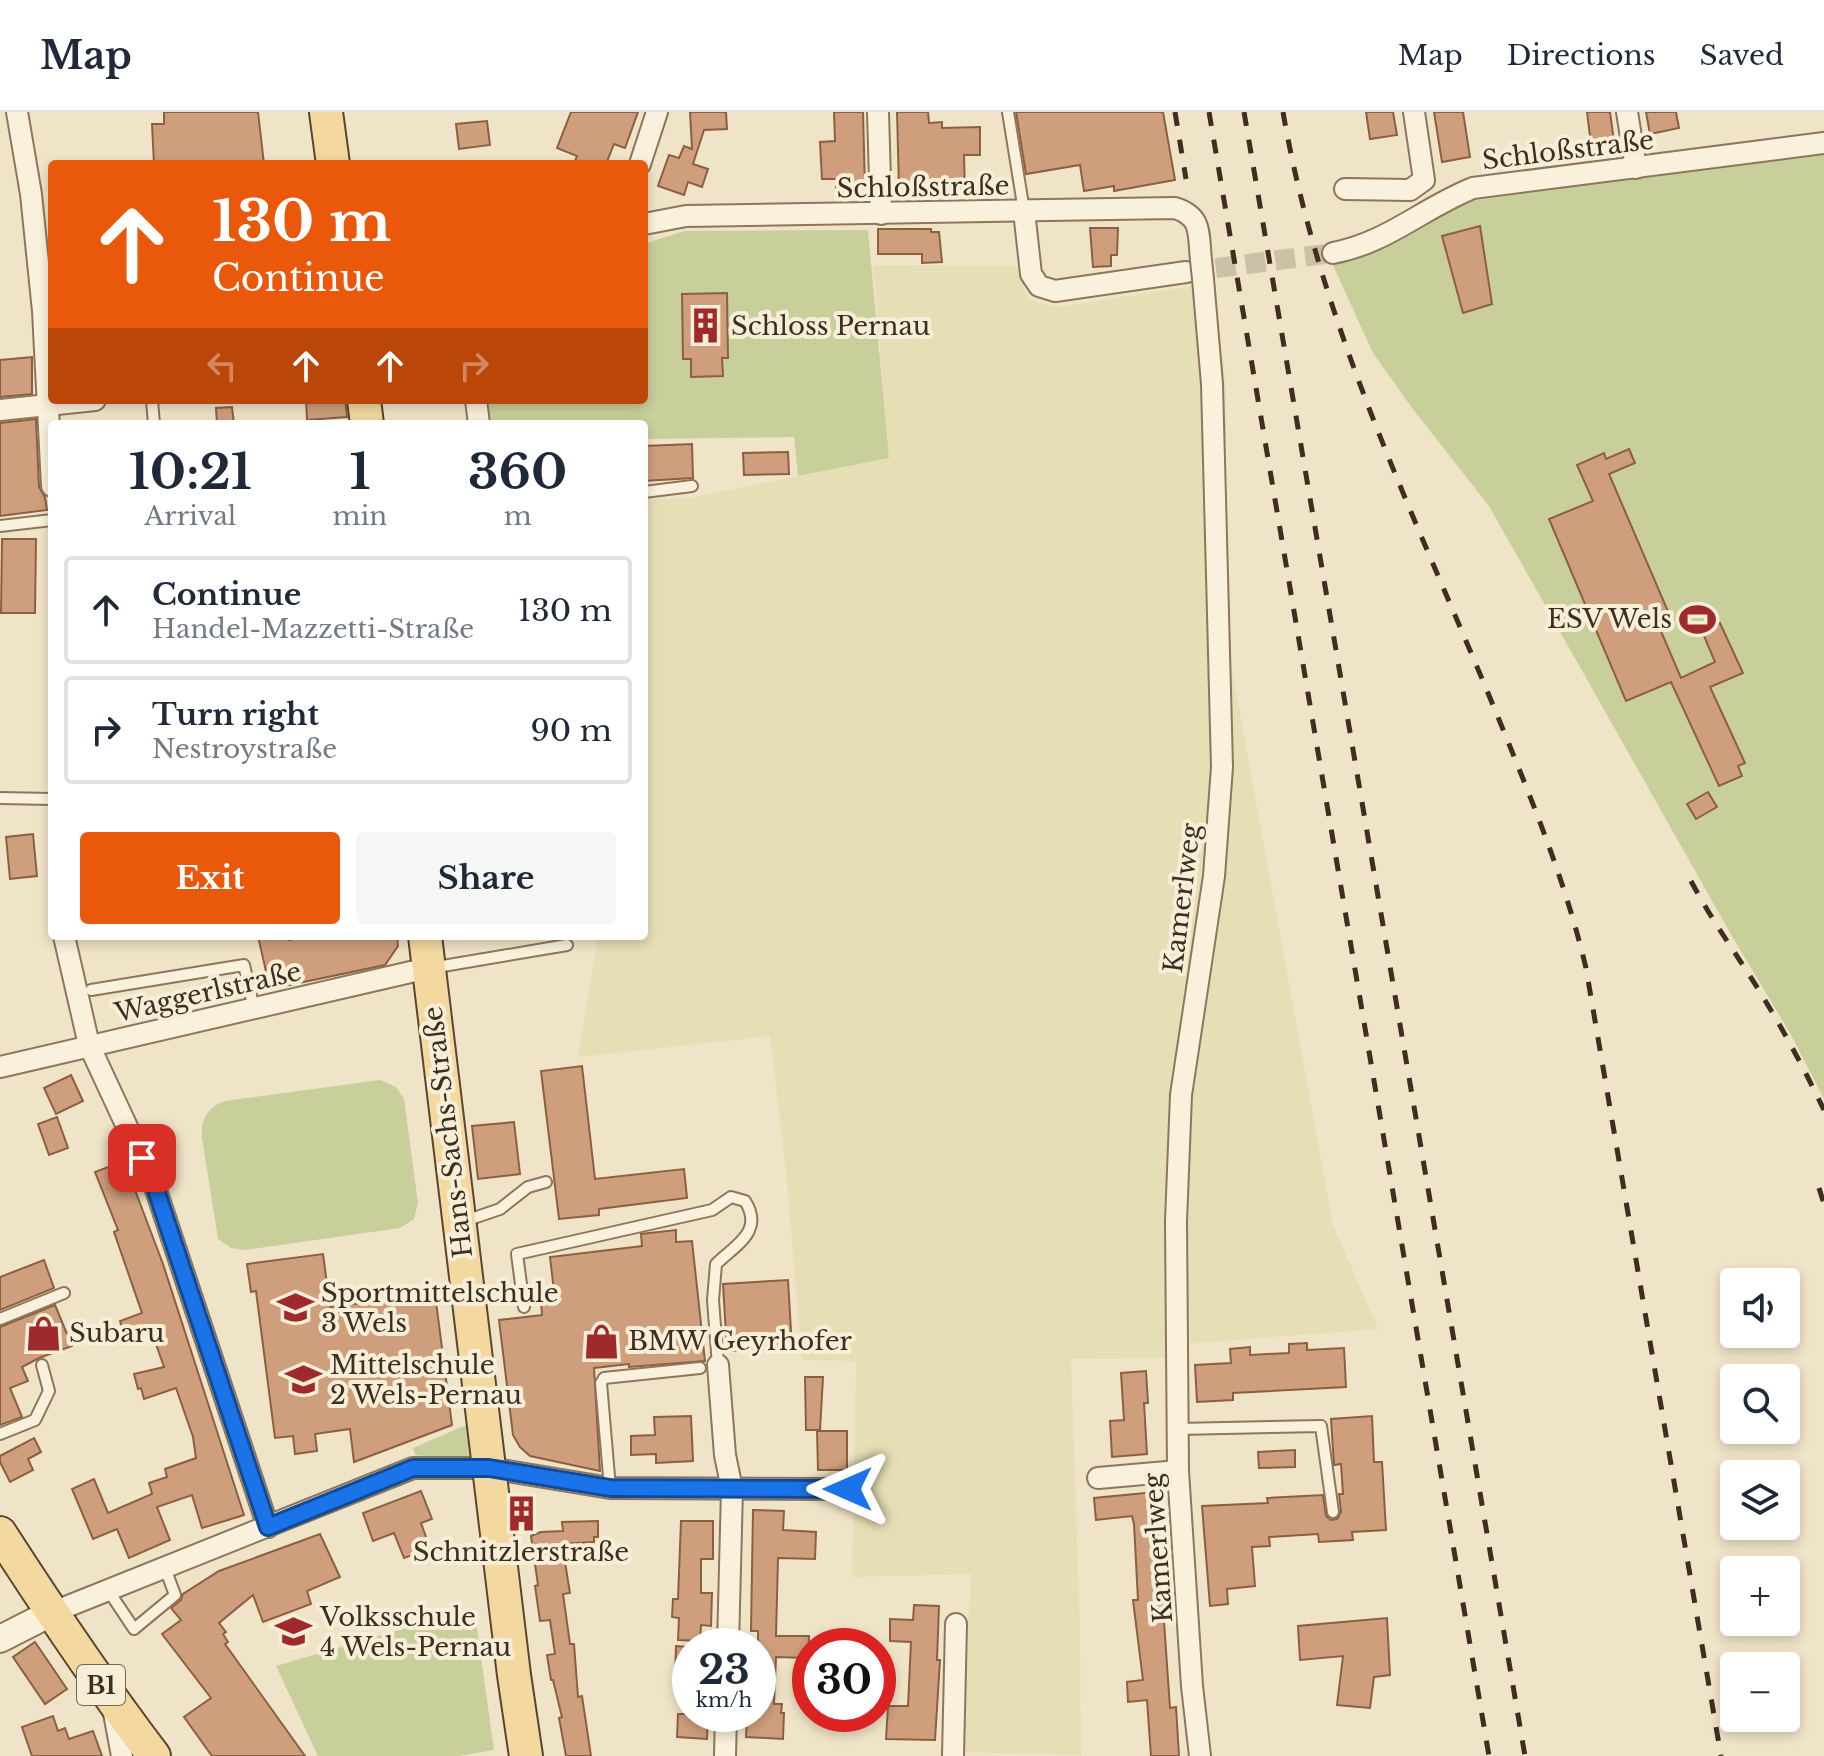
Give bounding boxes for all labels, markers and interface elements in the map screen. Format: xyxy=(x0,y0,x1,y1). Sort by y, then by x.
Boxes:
text: Map xyxy=(40,32,132,79)
text: Map xyxy=(1398,38,1463,73)
text: Directions xyxy=(1507,38,1656,73)
text: Saved xyxy=(1700,38,1784,73)
street label: Schloßstraße xyxy=(1480,124,1656,176)
street label: Schloßstraße xyxy=(836,169,1010,205)
text: 130 m xyxy=(212,187,391,256)
icon: ahead xyxy=(80,192,184,296)
text: Continue xyxy=(212,256,385,301)
building icon: Schloss Pernau xyxy=(686,307,724,345)
place label: Schloss Pernau xyxy=(731,310,930,342)
icon: left xyxy=(200,344,244,388)
icon: ahead xyxy=(284,344,328,388)
icon: ahead xyxy=(368,344,412,388)
icon: right xyxy=(452,344,496,388)
text: 10:21 xyxy=(129,442,252,502)
text: 1 xyxy=(349,442,370,502)
text: 360 xyxy=(468,442,567,502)
text: Arrival xyxy=(144,500,236,532)
text: min xyxy=(333,500,387,532)
text: m xyxy=(504,500,532,532)
text: Continue xyxy=(152,576,301,613)
icon: ahead xyxy=(84,588,128,632)
text: 130 m xyxy=(518,592,612,629)
sports icon: ESV Wels xyxy=(1679,600,1717,638)
place label: ESV Wels xyxy=(1547,603,1672,635)
text: Handel-Mazzetti-Straße xyxy=(152,613,474,645)
text: Turn right xyxy=(152,696,319,733)
icon: right xyxy=(84,708,128,752)
text: 90 m xyxy=(530,712,612,749)
text: Nestroystraße xyxy=(152,733,337,765)
street label: Kamerlweg xyxy=(1157,821,1207,975)
button: Exit xyxy=(80,832,340,924)
button: Share xyxy=(356,832,616,924)
street label: Waggerlstraße xyxy=(111,955,304,1029)
street label: Hans-Sachs-Straße xyxy=(417,1005,479,1259)
pin xyxy=(108,1124,176,1192)
icon: arrive xyxy=(120,1136,164,1180)
map controls xyxy=(1720,1268,1800,1732)
button: sound xyxy=(1720,1268,1800,1348)
place label: Sportmittelschule 3 Wels xyxy=(321,1277,559,1339)
school or university icon: Sportmittelschule 3 Wels xyxy=(276,1289,314,1327)
shop icon: Subaru xyxy=(24,1314,62,1352)
place label: Subaru xyxy=(69,1317,164,1349)
shop icon: BMW Geyrhofer xyxy=(583,1322,621,1360)
place label: BMW Geyrhofer xyxy=(628,1325,853,1357)
place label: Mittelschule 2 Wels-Pernau xyxy=(330,1349,522,1411)
school or university icon: Mittelschule 2 Wels-Pernau xyxy=(285,1361,323,1399)
button: search xyxy=(1720,1364,1800,1444)
position arrow xyxy=(806,1447,890,1531)
button: layers xyxy=(1720,1460,1800,1540)
street label: Kamerlweg xyxy=(1137,1471,1179,1624)
building icon: Schnitzlerstraße xyxy=(502,1494,540,1532)
place label: Schnitzlerstraße xyxy=(413,1536,629,1568)
button: + xyxy=(1720,1556,1800,1636)
place label: Volksschule 4 Wels-Pernau xyxy=(319,1601,511,1663)
school or university icon: Volksschule 4 Wels-Pernau xyxy=(275,1613,313,1651)
speed limit sign: 30 xyxy=(792,1628,896,1732)
text: 23 xyxy=(698,1645,750,1695)
button: − xyxy=(1720,1652,1800,1732)
road number: B1 xyxy=(77,1665,125,1705)
text: km/h xyxy=(696,1688,752,1712)

